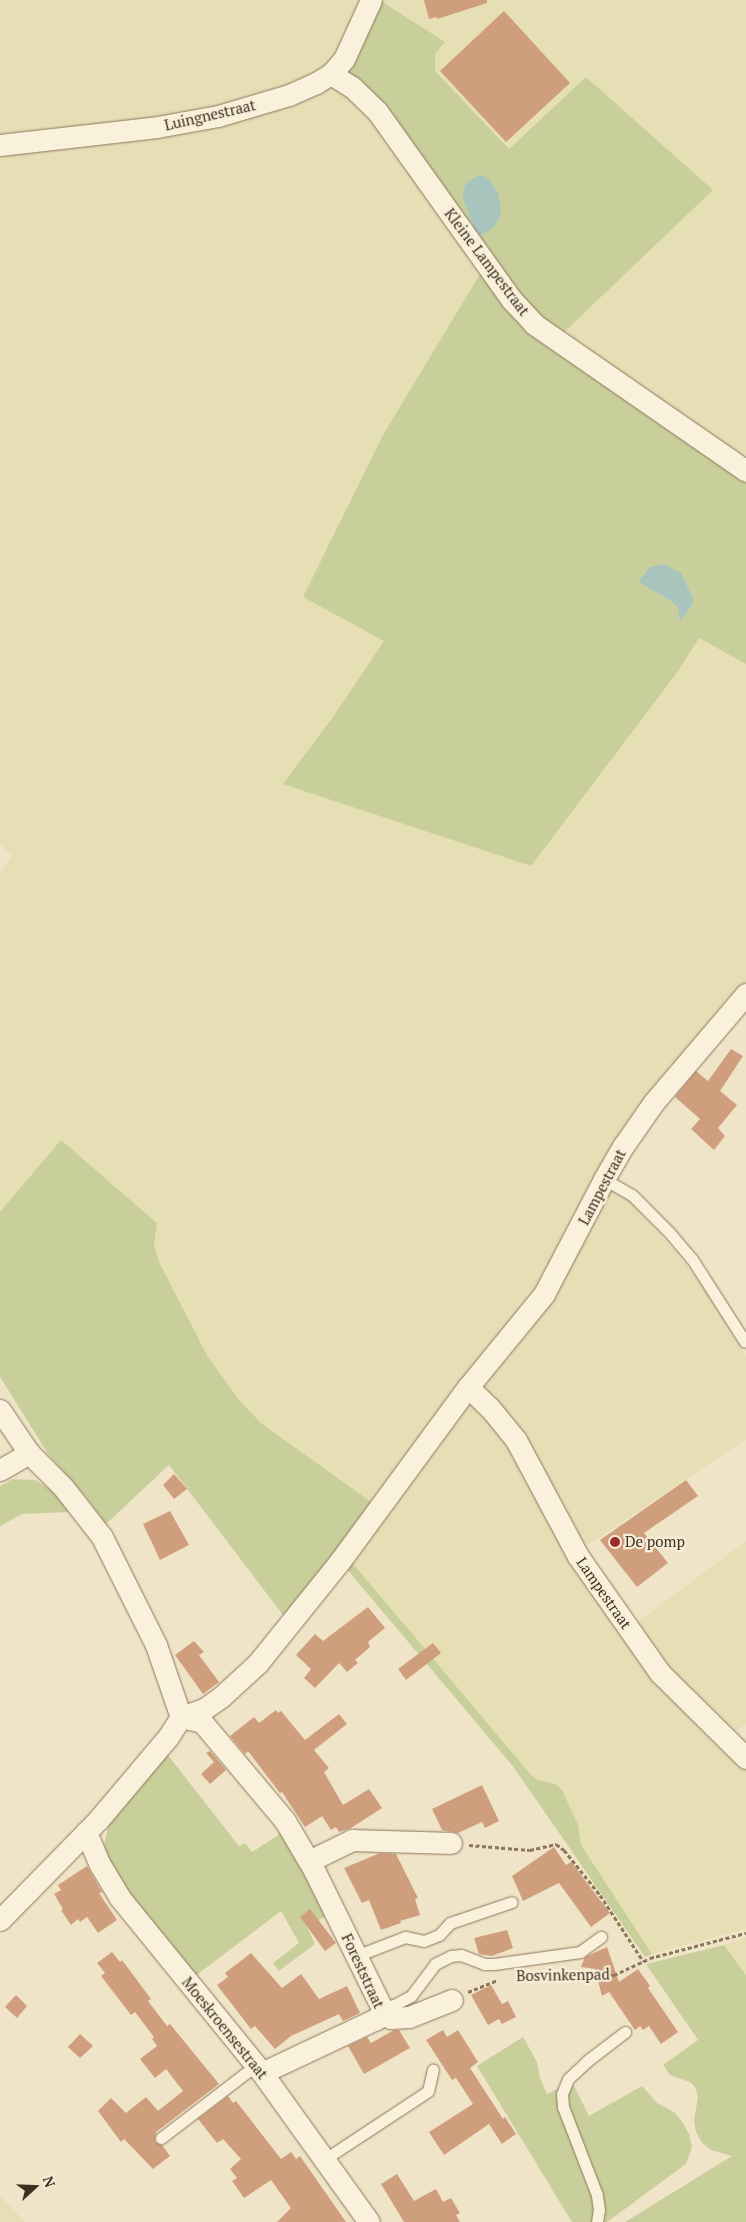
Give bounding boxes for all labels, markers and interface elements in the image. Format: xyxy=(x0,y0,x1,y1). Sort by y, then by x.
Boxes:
street label: Luingnestraat xyxy=(163,96,257,134)
street label: Kleine Lampestraat xyxy=(441,205,533,319)
street label: Lampestraat xyxy=(574,1146,630,1228)
place label: De pomp xyxy=(625,1533,685,1551)
marker: De pomp xyxy=(609,1536,621,1548)
street label: Lampestraat xyxy=(573,1554,635,1632)
street label: Foreststraat xyxy=(338,1931,388,2011)
street label: Bosvinkenpad xyxy=(516,1965,610,1985)
street label: Moeskroensestraat xyxy=(178,1973,272,2083)
north arrow xyxy=(10,2162,60,2212)
text: N xyxy=(39,2173,60,2190)

